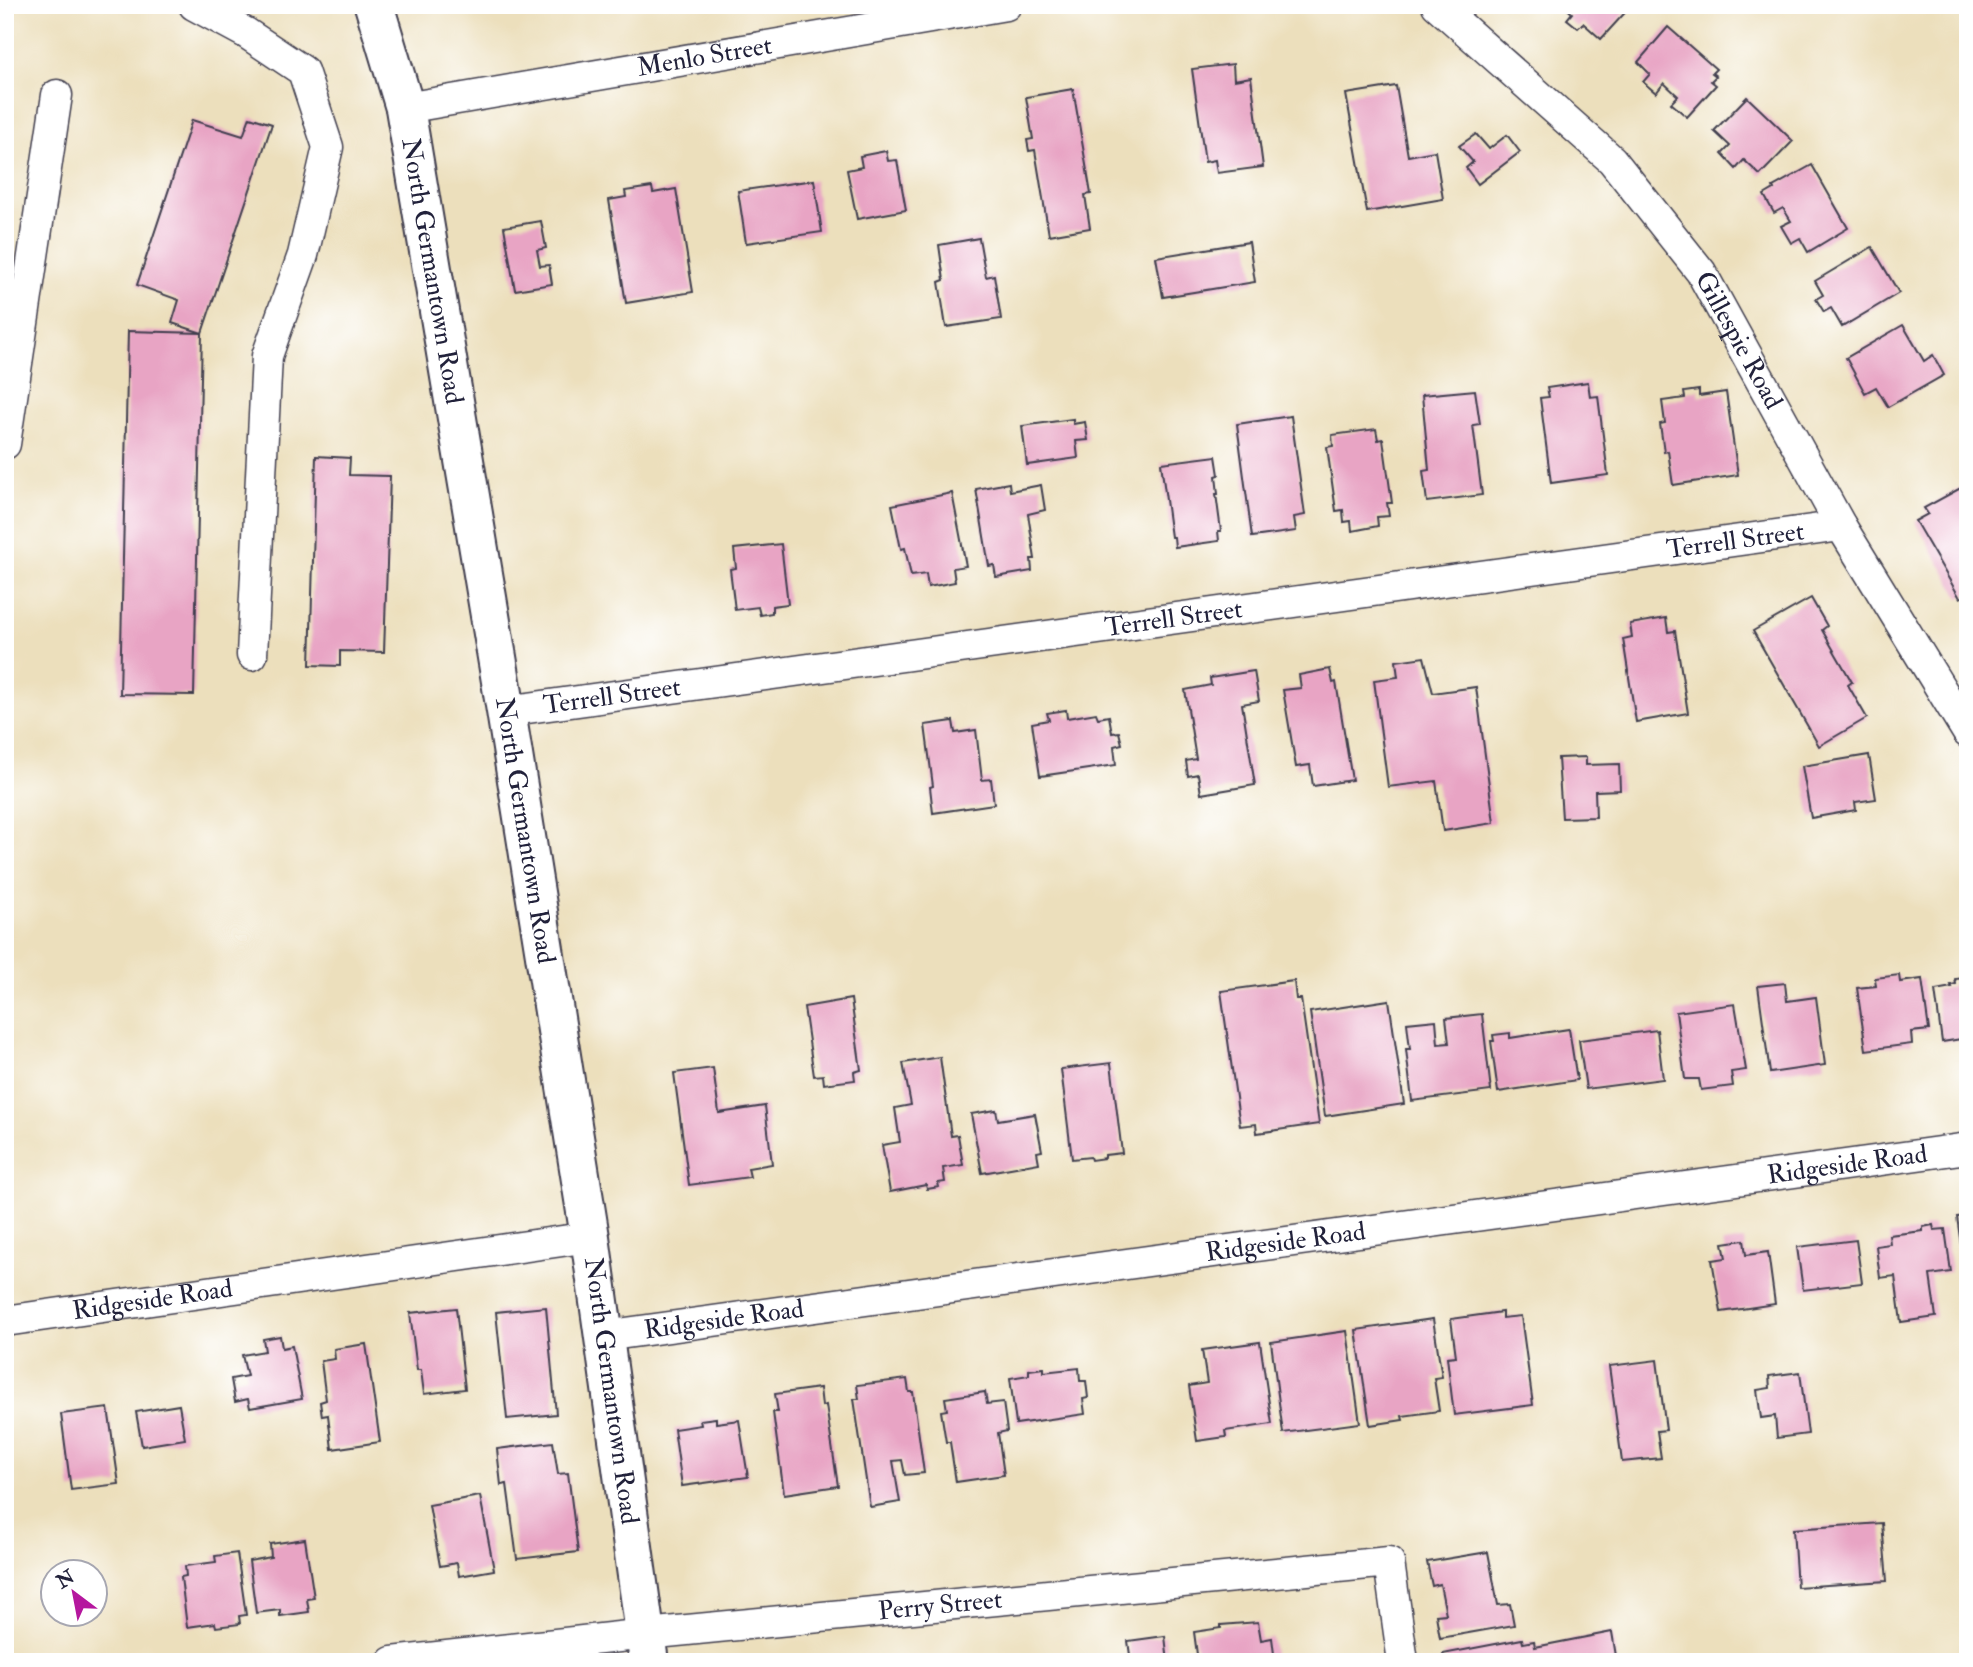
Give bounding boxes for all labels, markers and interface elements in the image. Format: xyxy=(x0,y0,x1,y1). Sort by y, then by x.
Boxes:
street label: Menlo Street xyxy=(635,29,774,84)
street label: North Germantown Road xyxy=(394,136,470,407)
street label: Gillespie Road xyxy=(1688,266,1790,415)
street label: Terrell Street xyxy=(1664,515,1806,566)
street label: Terrell Street xyxy=(1103,593,1244,644)
street label: Terrell Street xyxy=(541,671,683,722)
street label: North Germantown Road xyxy=(488,695,562,966)
street label: Ridgeside Road xyxy=(1765,1138,1929,1191)
street label: Ridgeside Road xyxy=(1204,1215,1368,1269)
street label: North Germantown Road xyxy=(577,1255,646,1527)
street label: Ridgeside Road xyxy=(70,1273,235,1327)
street label: Ridgeside Road xyxy=(642,1293,806,1346)
north arrow xyxy=(38,1558,108,1628)
text: N xyxy=(51,1564,80,1595)
street label: Perry Street xyxy=(877,1584,1004,1627)

